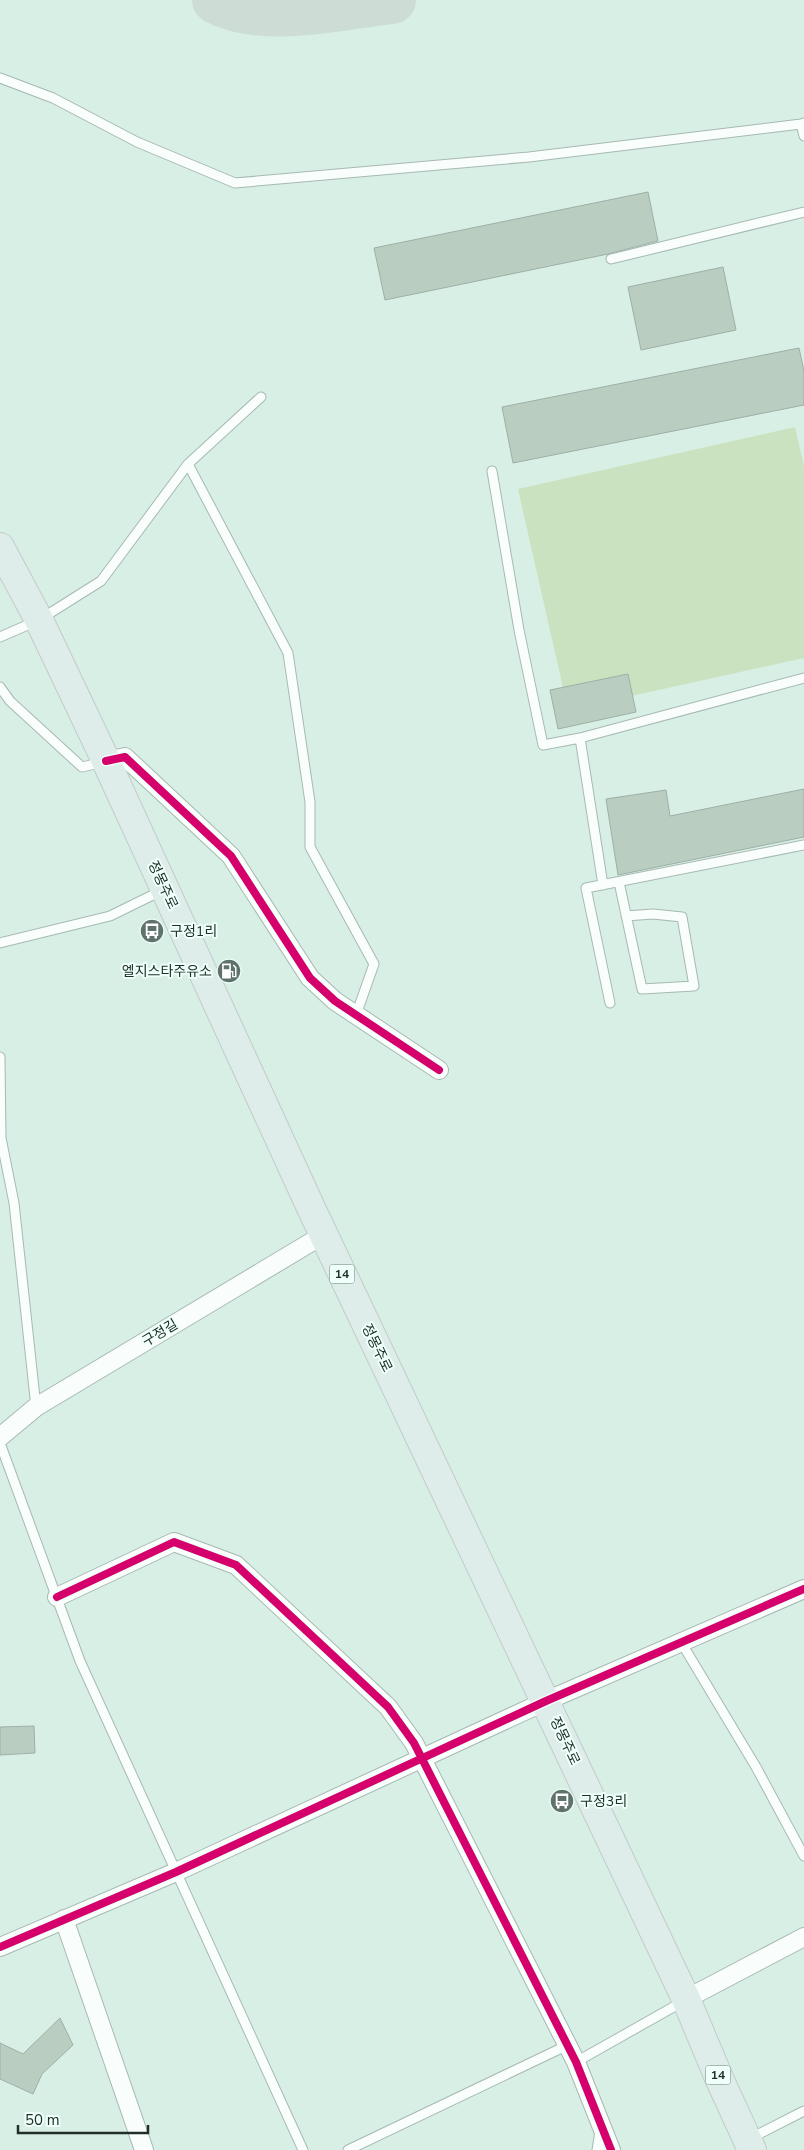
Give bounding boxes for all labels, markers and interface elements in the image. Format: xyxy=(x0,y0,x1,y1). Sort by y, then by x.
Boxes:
street label: 정몽주로 xyxy=(144,858,183,912)
bus stop icon: 구정1리 xyxy=(139,918,165,944)
place label: 구정1리 xyxy=(170,922,217,941)
fuel station icon: 엘지스타주유소 xyxy=(216,958,242,984)
place label: 엘지스타주유소 xyxy=(122,962,212,981)
road number: 14 xyxy=(330,1264,354,1284)
street label: 구정길 xyxy=(139,1315,181,1351)
street label: 정몽주로 xyxy=(357,1321,397,1375)
street label: 정몽주로 xyxy=(546,1714,585,1768)
bus stop icon: 구정3리 xyxy=(549,1788,575,1814)
place label: 구정3리 xyxy=(580,1792,627,1811)
road number: 14 xyxy=(706,2066,730,2084)
scale bar xyxy=(18,2102,148,2134)
text: 50 m xyxy=(25,2110,60,2130)

